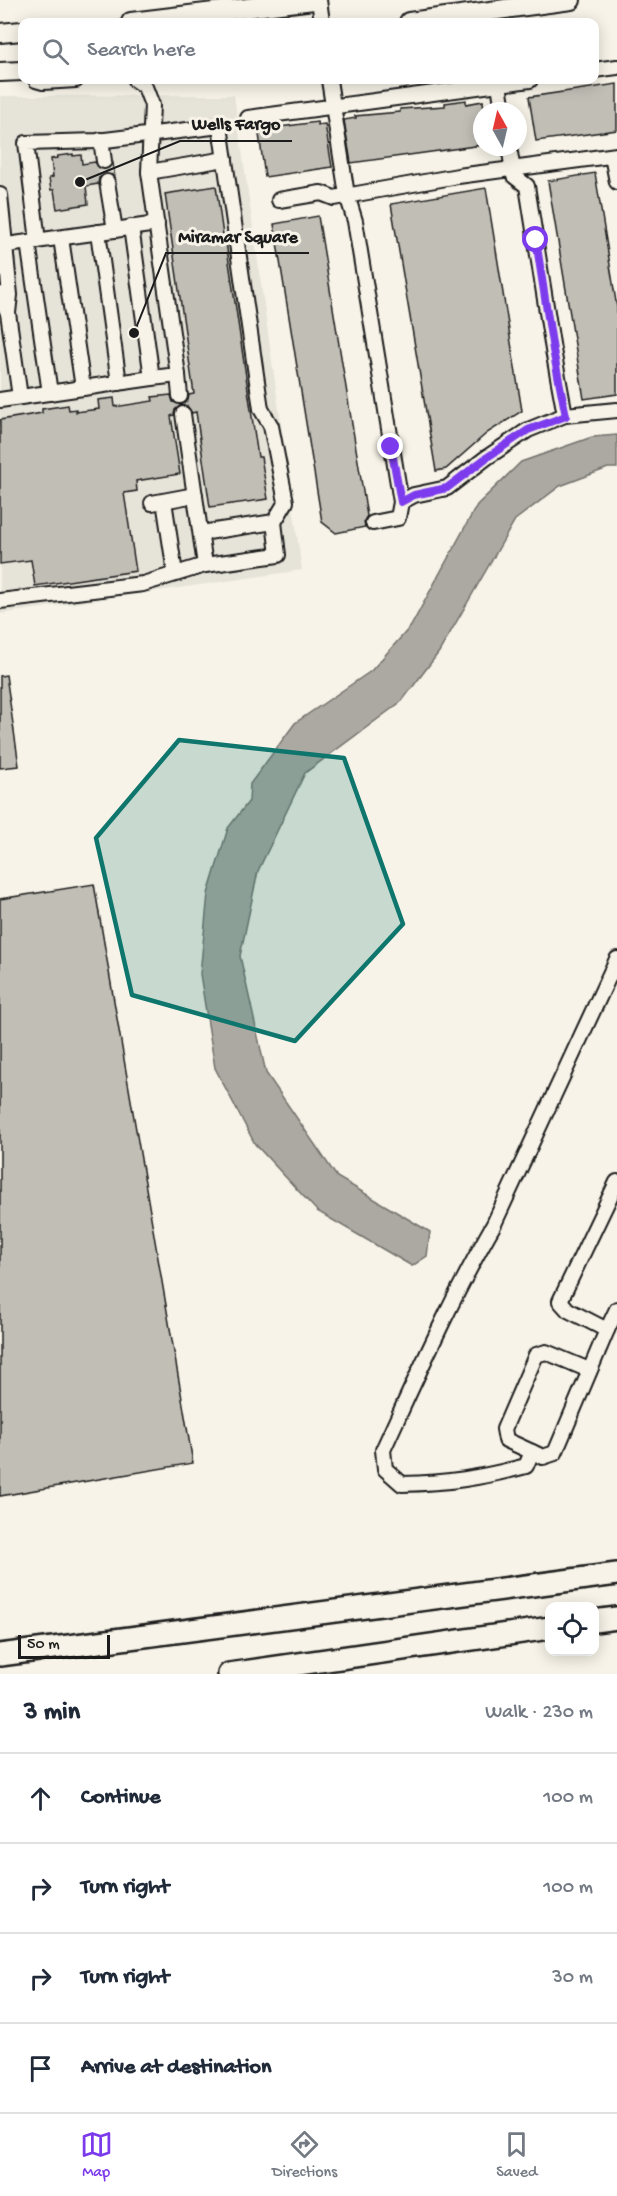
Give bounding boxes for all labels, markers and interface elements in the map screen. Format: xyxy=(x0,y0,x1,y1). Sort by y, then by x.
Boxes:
search box xyxy=(18,18,599,84)
icon: search xyxy=(39,35,72,68)
text: Search here xyxy=(87,38,195,64)
north arrow xyxy=(473,102,527,156)
callout: Wells Fargo xyxy=(180,105,292,141)
text: Wells Fargo xyxy=(191,115,281,136)
callout: Miramar Square xyxy=(166,217,309,253)
route start xyxy=(522,226,548,252)
text: Miramar Square xyxy=(178,228,298,249)
route end xyxy=(377,433,403,459)
map controls xyxy=(545,1602,599,1656)
button: locate xyxy=(545,1602,599,1656)
scale bar xyxy=(18,1632,110,1660)
text: 50 m xyxy=(27,1636,60,1655)
text: 3 min xyxy=(24,1698,80,1729)
text: Walk · 230 m xyxy=(485,1702,593,1725)
icon: ahead xyxy=(24,1782,57,1815)
text: Continue xyxy=(81,1785,161,1811)
text: 100 m xyxy=(543,1787,593,1810)
icon: right xyxy=(24,1872,57,1905)
text: Turn right xyxy=(81,1875,169,1901)
text: 100 m xyxy=(543,1877,593,1900)
icon: right xyxy=(24,1962,57,1995)
text: Turn right xyxy=(81,1965,169,1991)
text: 30 m xyxy=(552,1967,593,1990)
icon: arrive xyxy=(24,2052,57,2085)
text: Arrive at destination xyxy=(81,2055,271,2081)
tab: Map xyxy=(80,2128,113,2183)
tab: Directions xyxy=(272,2128,337,2183)
tab: Saved xyxy=(496,2128,537,2183)

